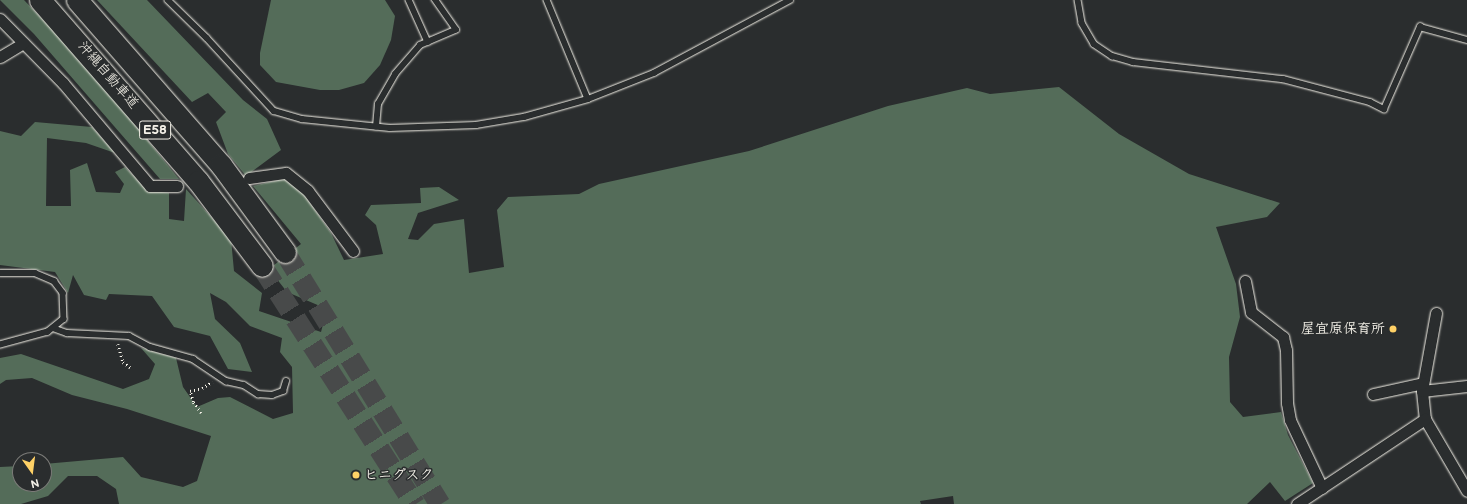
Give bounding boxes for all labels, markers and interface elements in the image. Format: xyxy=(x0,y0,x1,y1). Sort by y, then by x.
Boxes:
street label: 沖縄自動車道 xyxy=(74,38,142,112)
road number: E58 xyxy=(139,119,171,141)
place label: 屋宜原保育所 xyxy=(1301,321,1385,337)
marker: 屋宜原保育所 xyxy=(1388,324,1398,334)
north arrow xyxy=(12,452,52,492)
place label: ヒニグスク xyxy=(364,467,434,483)
marker: ヒニグスク xyxy=(351,470,361,480)
text: N xyxy=(29,476,40,490)

